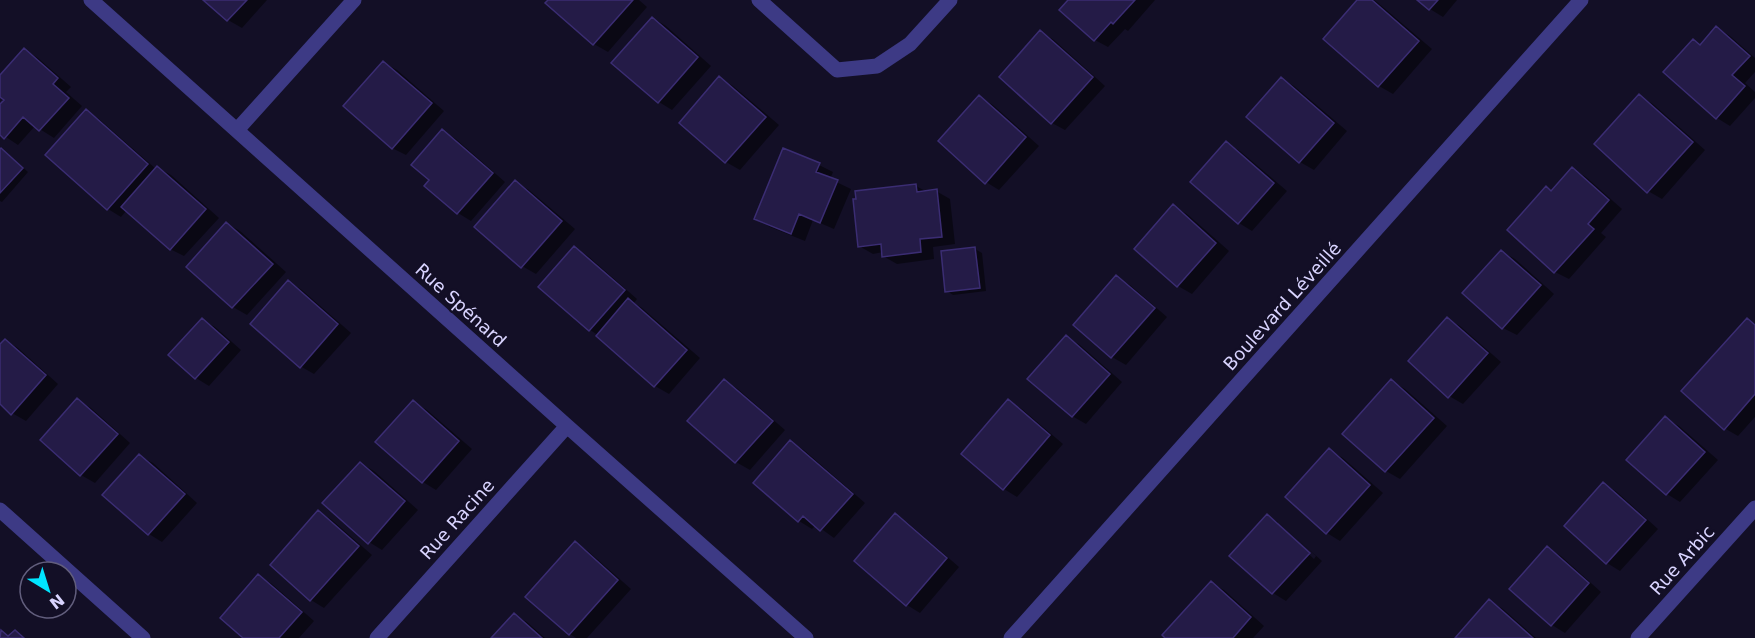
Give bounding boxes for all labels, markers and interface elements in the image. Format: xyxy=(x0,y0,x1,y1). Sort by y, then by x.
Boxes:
street label: Boulevard Léveillé xyxy=(1219,238,1345,374)
street label: Rue Spénard xyxy=(411,259,511,351)
street label: Rue Racine xyxy=(416,475,498,563)
street label: Rue Arbic xyxy=(1645,521,1719,599)
north arrow xyxy=(18,560,78,620)
text: N xyxy=(46,590,68,613)

